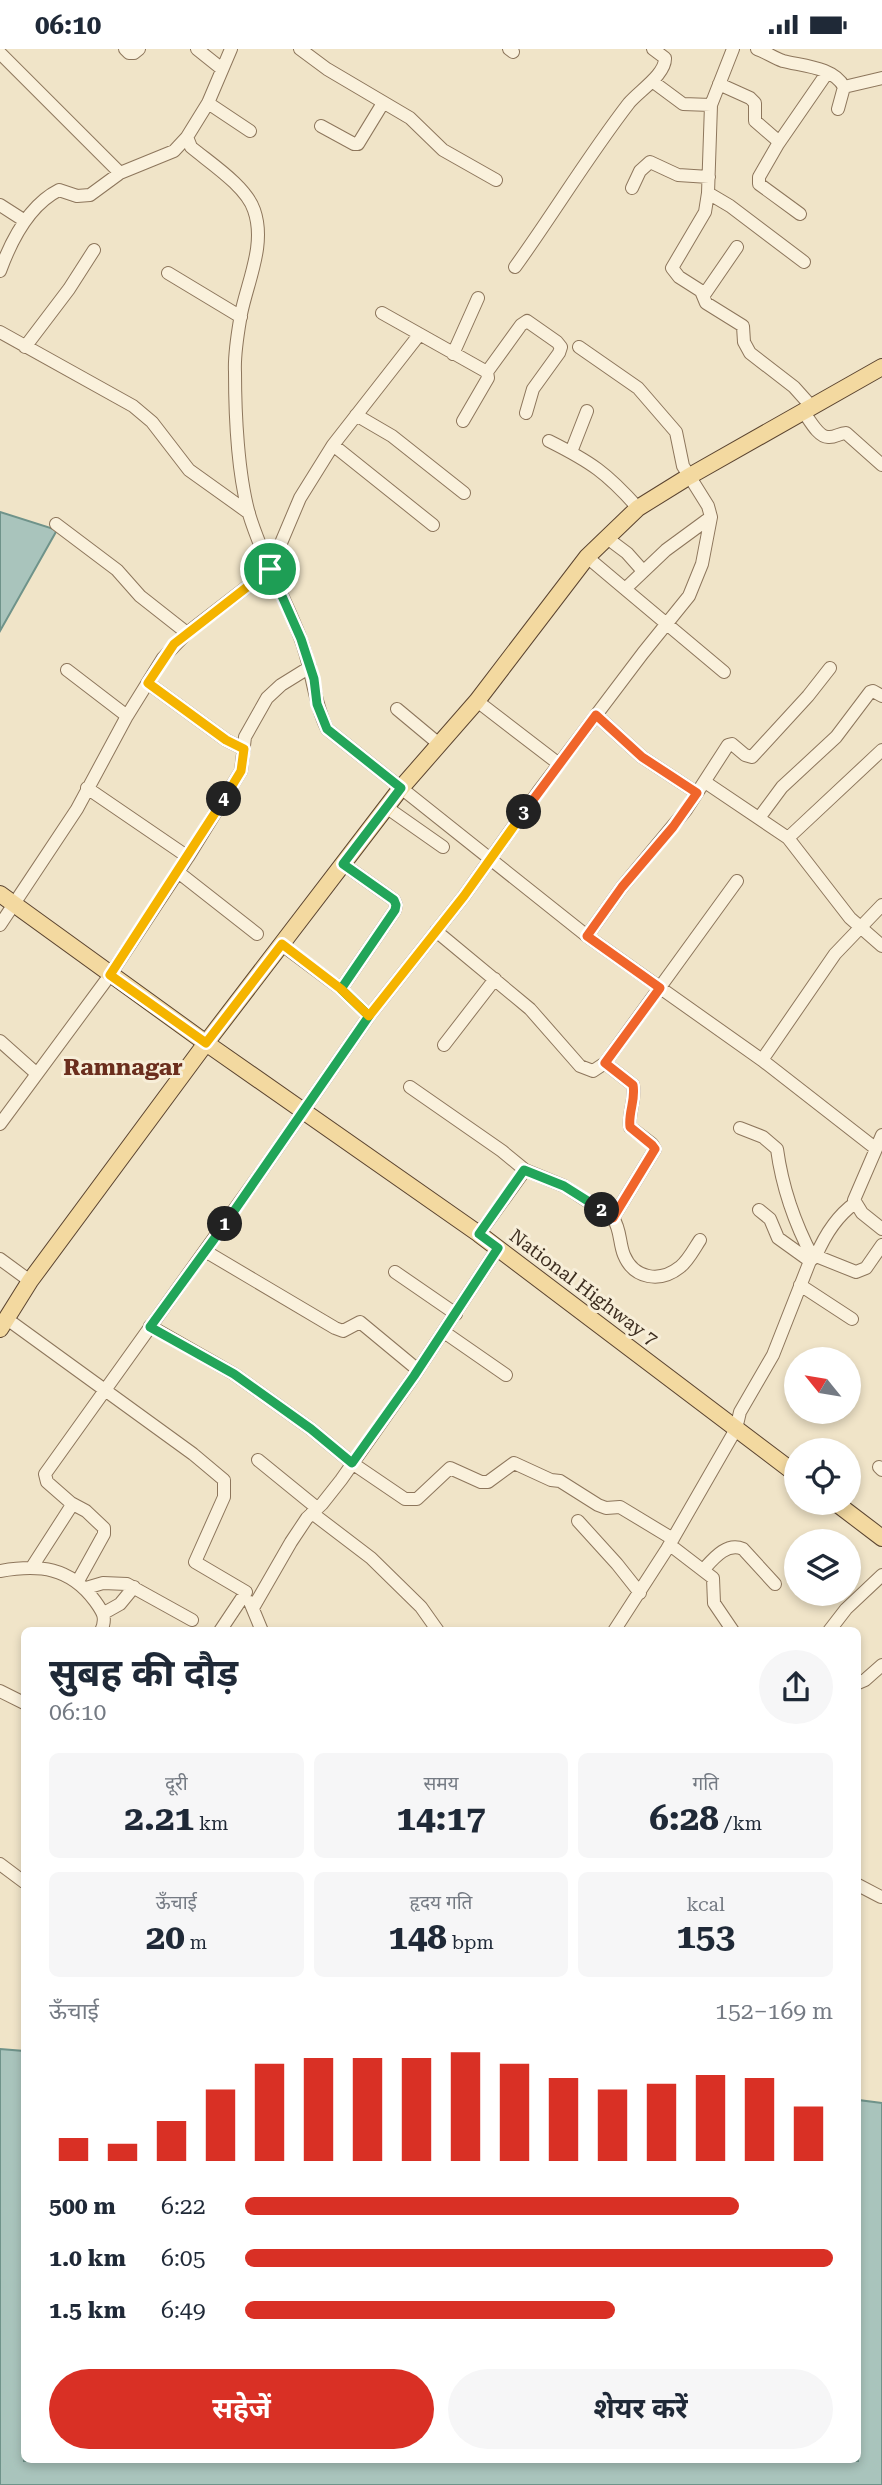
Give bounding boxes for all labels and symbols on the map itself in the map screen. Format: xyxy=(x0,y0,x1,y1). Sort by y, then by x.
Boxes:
pin xyxy=(240,539,300,599)
pin: 4 xyxy=(206,781,242,817)
pin: 3 xyxy=(506,795,542,829)
district label: Ramnagar xyxy=(63,1054,183,1081)
pin: 2 xyxy=(584,1193,620,1227)
pin: 1 xyxy=(208,1207,243,1241)
street label: National Highway 7 xyxy=(505,1224,663,1351)
north arrow xyxy=(784,1347,861,1425)

